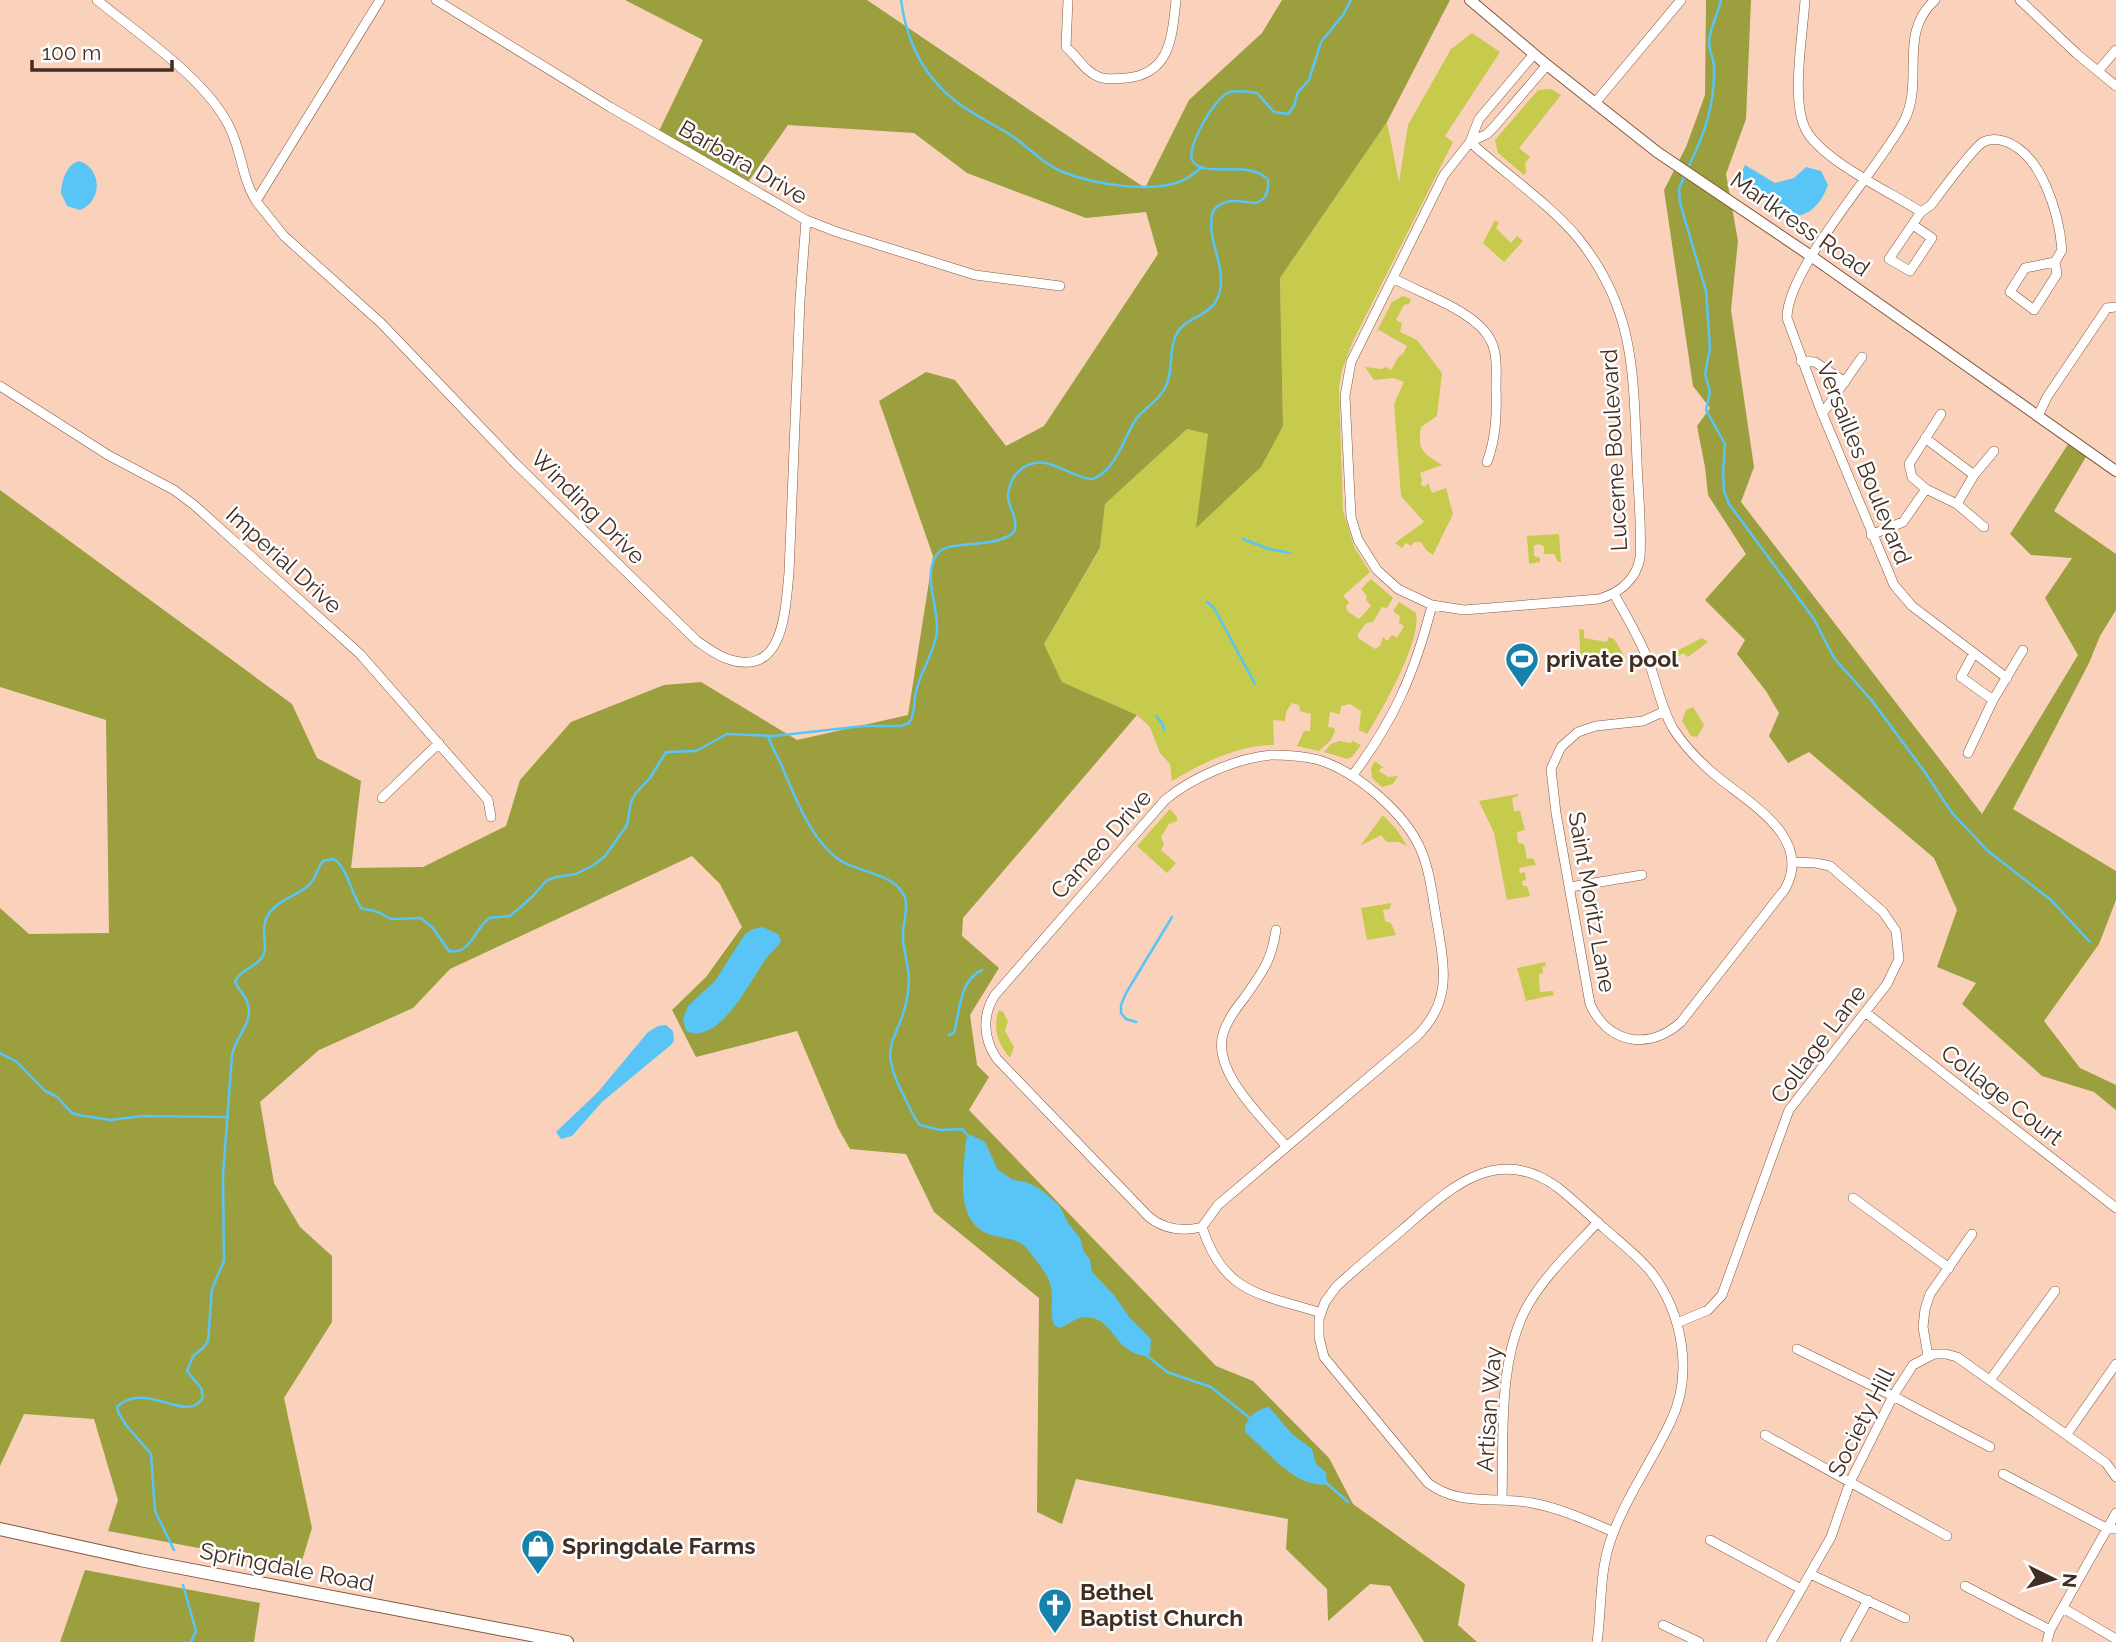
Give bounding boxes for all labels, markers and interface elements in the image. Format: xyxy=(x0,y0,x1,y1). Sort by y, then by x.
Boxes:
scale bar xyxy=(32,28,172,72)
text: 100 m xyxy=(42,40,101,65)
street label: Barbara Drive xyxy=(674,114,812,209)
street label: Marlkress Road xyxy=(1726,166,1875,282)
street label: Lucerne Boulevard xyxy=(1595,348,1632,552)
street label: Versailles Boulevard xyxy=(1811,358,1917,568)
street label: Winding Drive xyxy=(526,444,651,569)
street label: Imperial Drive xyxy=(221,501,348,619)
sports icon: private pool xyxy=(1503,640,1541,689)
place label: private pool xyxy=(1546,645,1679,672)
street label: Cameo Drive xyxy=(1045,784,1157,904)
street label: Saint Moritz Lane xyxy=(1563,810,1622,994)
street label: Collage Lane xyxy=(1764,979,1871,1108)
street label: Collage Court xyxy=(1936,1039,2069,1151)
street label: Artisan Way xyxy=(1471,1345,1506,1473)
street label: Society Hill xyxy=(1822,1362,1900,1481)
shop icon: Springdale Farms xyxy=(519,1527,557,1576)
place label: Springdale Farms xyxy=(562,1532,756,1559)
street label: Springdale Road xyxy=(198,1536,376,1597)
north arrow xyxy=(2018,1544,2088,1614)
text: N xyxy=(2058,1572,2082,1589)
place label: Bethel Baptist Church xyxy=(1080,1578,1243,1631)
church icon: Bethel Baptist Church xyxy=(1036,1586,1074,1635)

